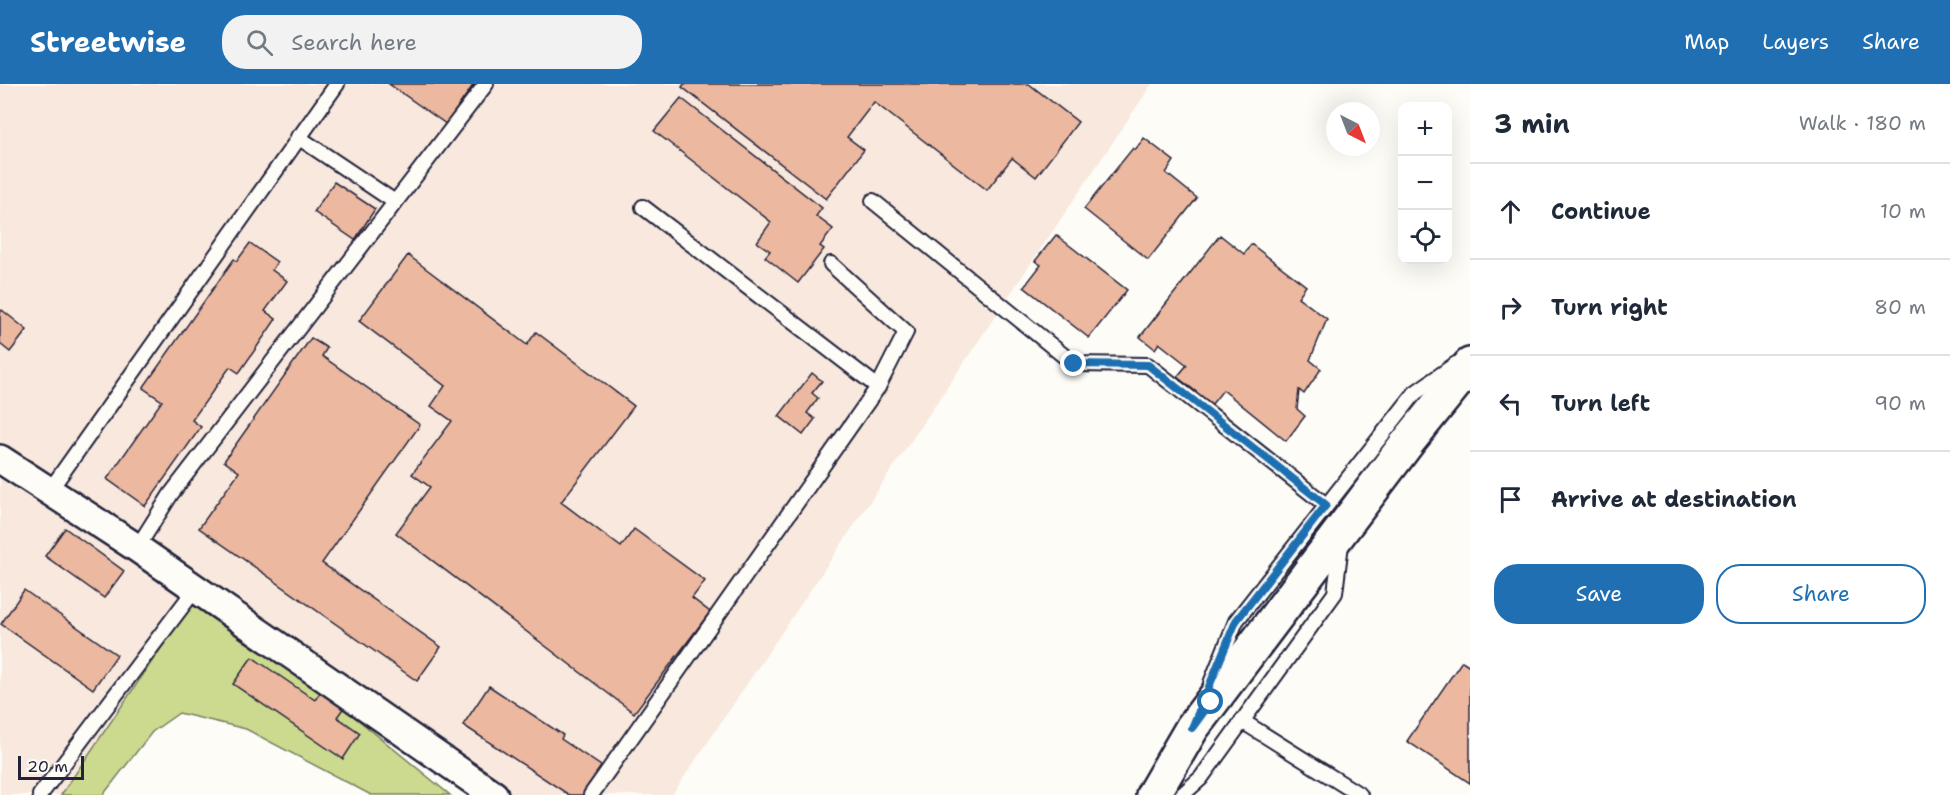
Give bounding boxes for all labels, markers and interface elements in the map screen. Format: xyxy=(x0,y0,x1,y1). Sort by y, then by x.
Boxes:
search box xyxy=(222,15,642,69)
text: Streetwise xyxy=(30,23,186,61)
icon: search xyxy=(243,26,276,59)
text: Search here xyxy=(291,28,417,57)
text: Map xyxy=(1684,28,1729,56)
text: Layers xyxy=(1762,28,1829,56)
text: Share xyxy=(1862,28,1920,56)
north arrow xyxy=(1326,102,1380,156)
map controls xyxy=(1398,102,1452,264)
button: + xyxy=(1398,102,1452,156)
text: 3 min xyxy=(1494,106,1570,141)
text: Walk · 180 m xyxy=(1799,110,1926,136)
button: − xyxy=(1398,156,1452,210)
icon: ahead xyxy=(1494,195,1527,228)
text: Continue xyxy=(1551,197,1651,226)
text: 10 m xyxy=(1880,198,1926,224)
button: locate xyxy=(1398,210,1452,264)
icon: right xyxy=(1494,291,1527,324)
text: Turn right xyxy=(1551,293,1668,322)
text: 80 m xyxy=(1874,294,1926,320)
route end xyxy=(1060,350,1086,376)
icon: left xyxy=(1494,387,1527,420)
text: Turn left xyxy=(1551,389,1650,418)
text: 90 m xyxy=(1874,390,1926,416)
icon: arrive xyxy=(1494,483,1527,516)
text: Arrive at destination xyxy=(1551,485,1797,514)
button: Save xyxy=(1494,564,1704,624)
button: Share xyxy=(1716,564,1926,624)
route start xyxy=(1197,688,1223,714)
scale bar xyxy=(18,753,84,780)
text: 20 m xyxy=(27,756,68,777)

